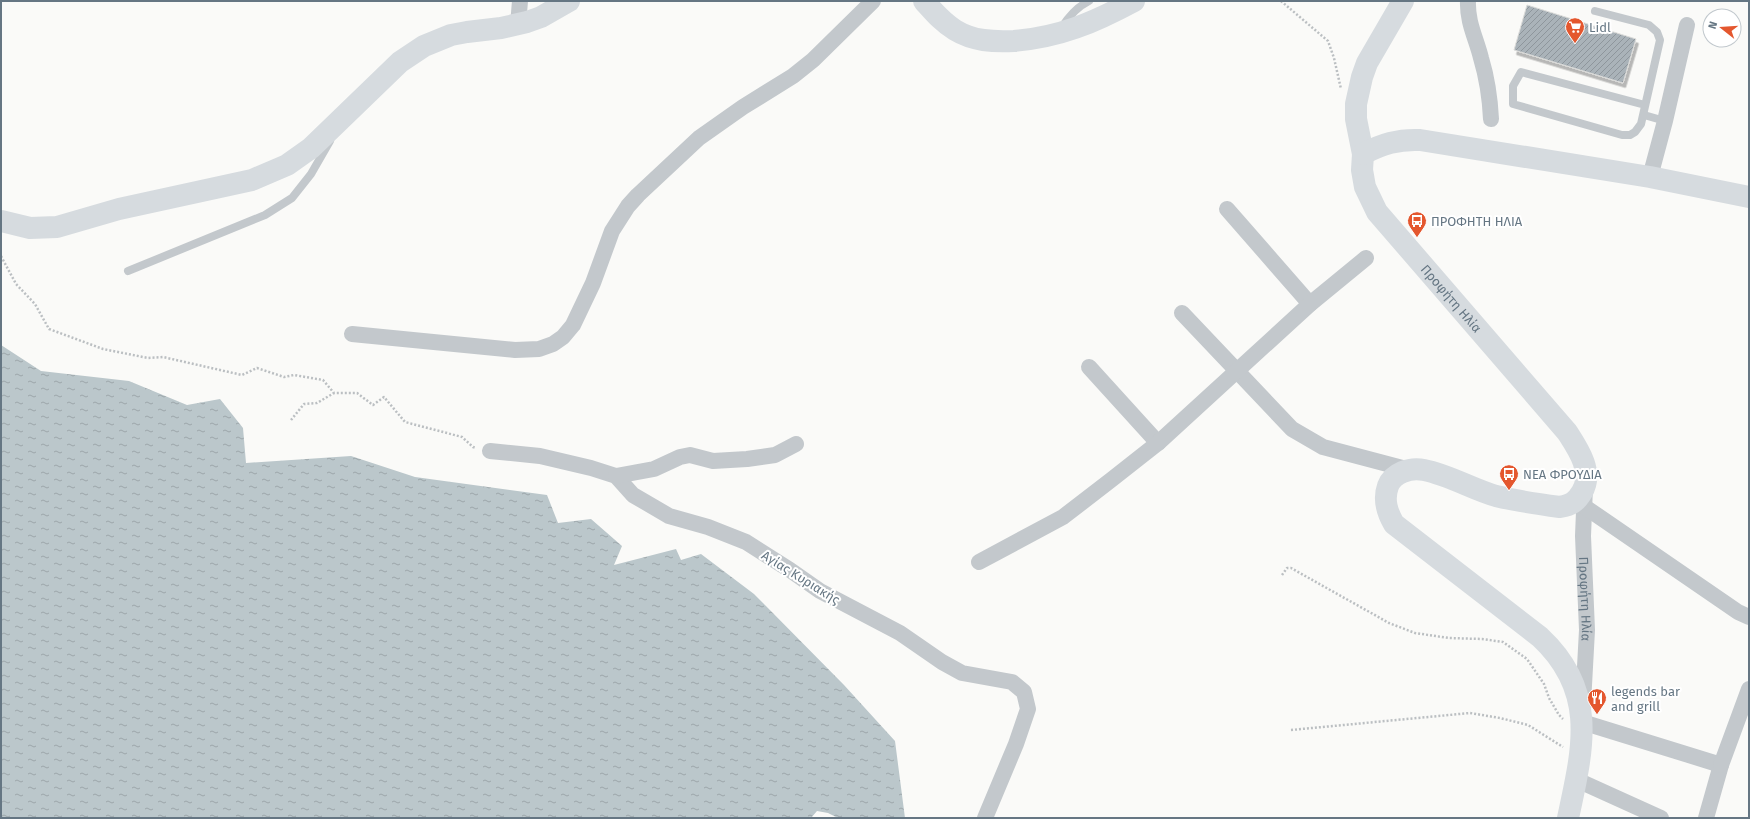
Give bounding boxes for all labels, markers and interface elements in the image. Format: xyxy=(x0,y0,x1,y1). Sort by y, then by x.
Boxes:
north arrow xyxy=(1702,8,1742,48)
supermarket icon: Lidl xyxy=(1564,16,1586,44)
place label: Lidl xyxy=(1589,20,1611,35)
text: N xyxy=(1706,20,1720,31)
bus stop icon: ΠΡΟΦΗΤΗ ΗΛΙΑ xyxy=(1406,210,1428,238)
place label: ΠΡΟΦΗΤΗ ΗΛΙΑ xyxy=(1431,214,1523,229)
street label: Προφήτη Ηλία xyxy=(1418,262,1485,336)
bus stop icon: ΝΕΑ ΦΡΟΥΔΙΑ xyxy=(1498,463,1520,491)
place label: ΝΕΑ ΦΡΟΥΔΙΑ xyxy=(1523,467,1602,482)
street label: Αγίας Κυριακής xyxy=(759,547,842,607)
street label: Προφήτη Ηλία xyxy=(1576,556,1594,642)
place label: legends bar and grill xyxy=(1611,684,1680,714)
restaurant icon: legends bar and grill xyxy=(1586,687,1608,715)

